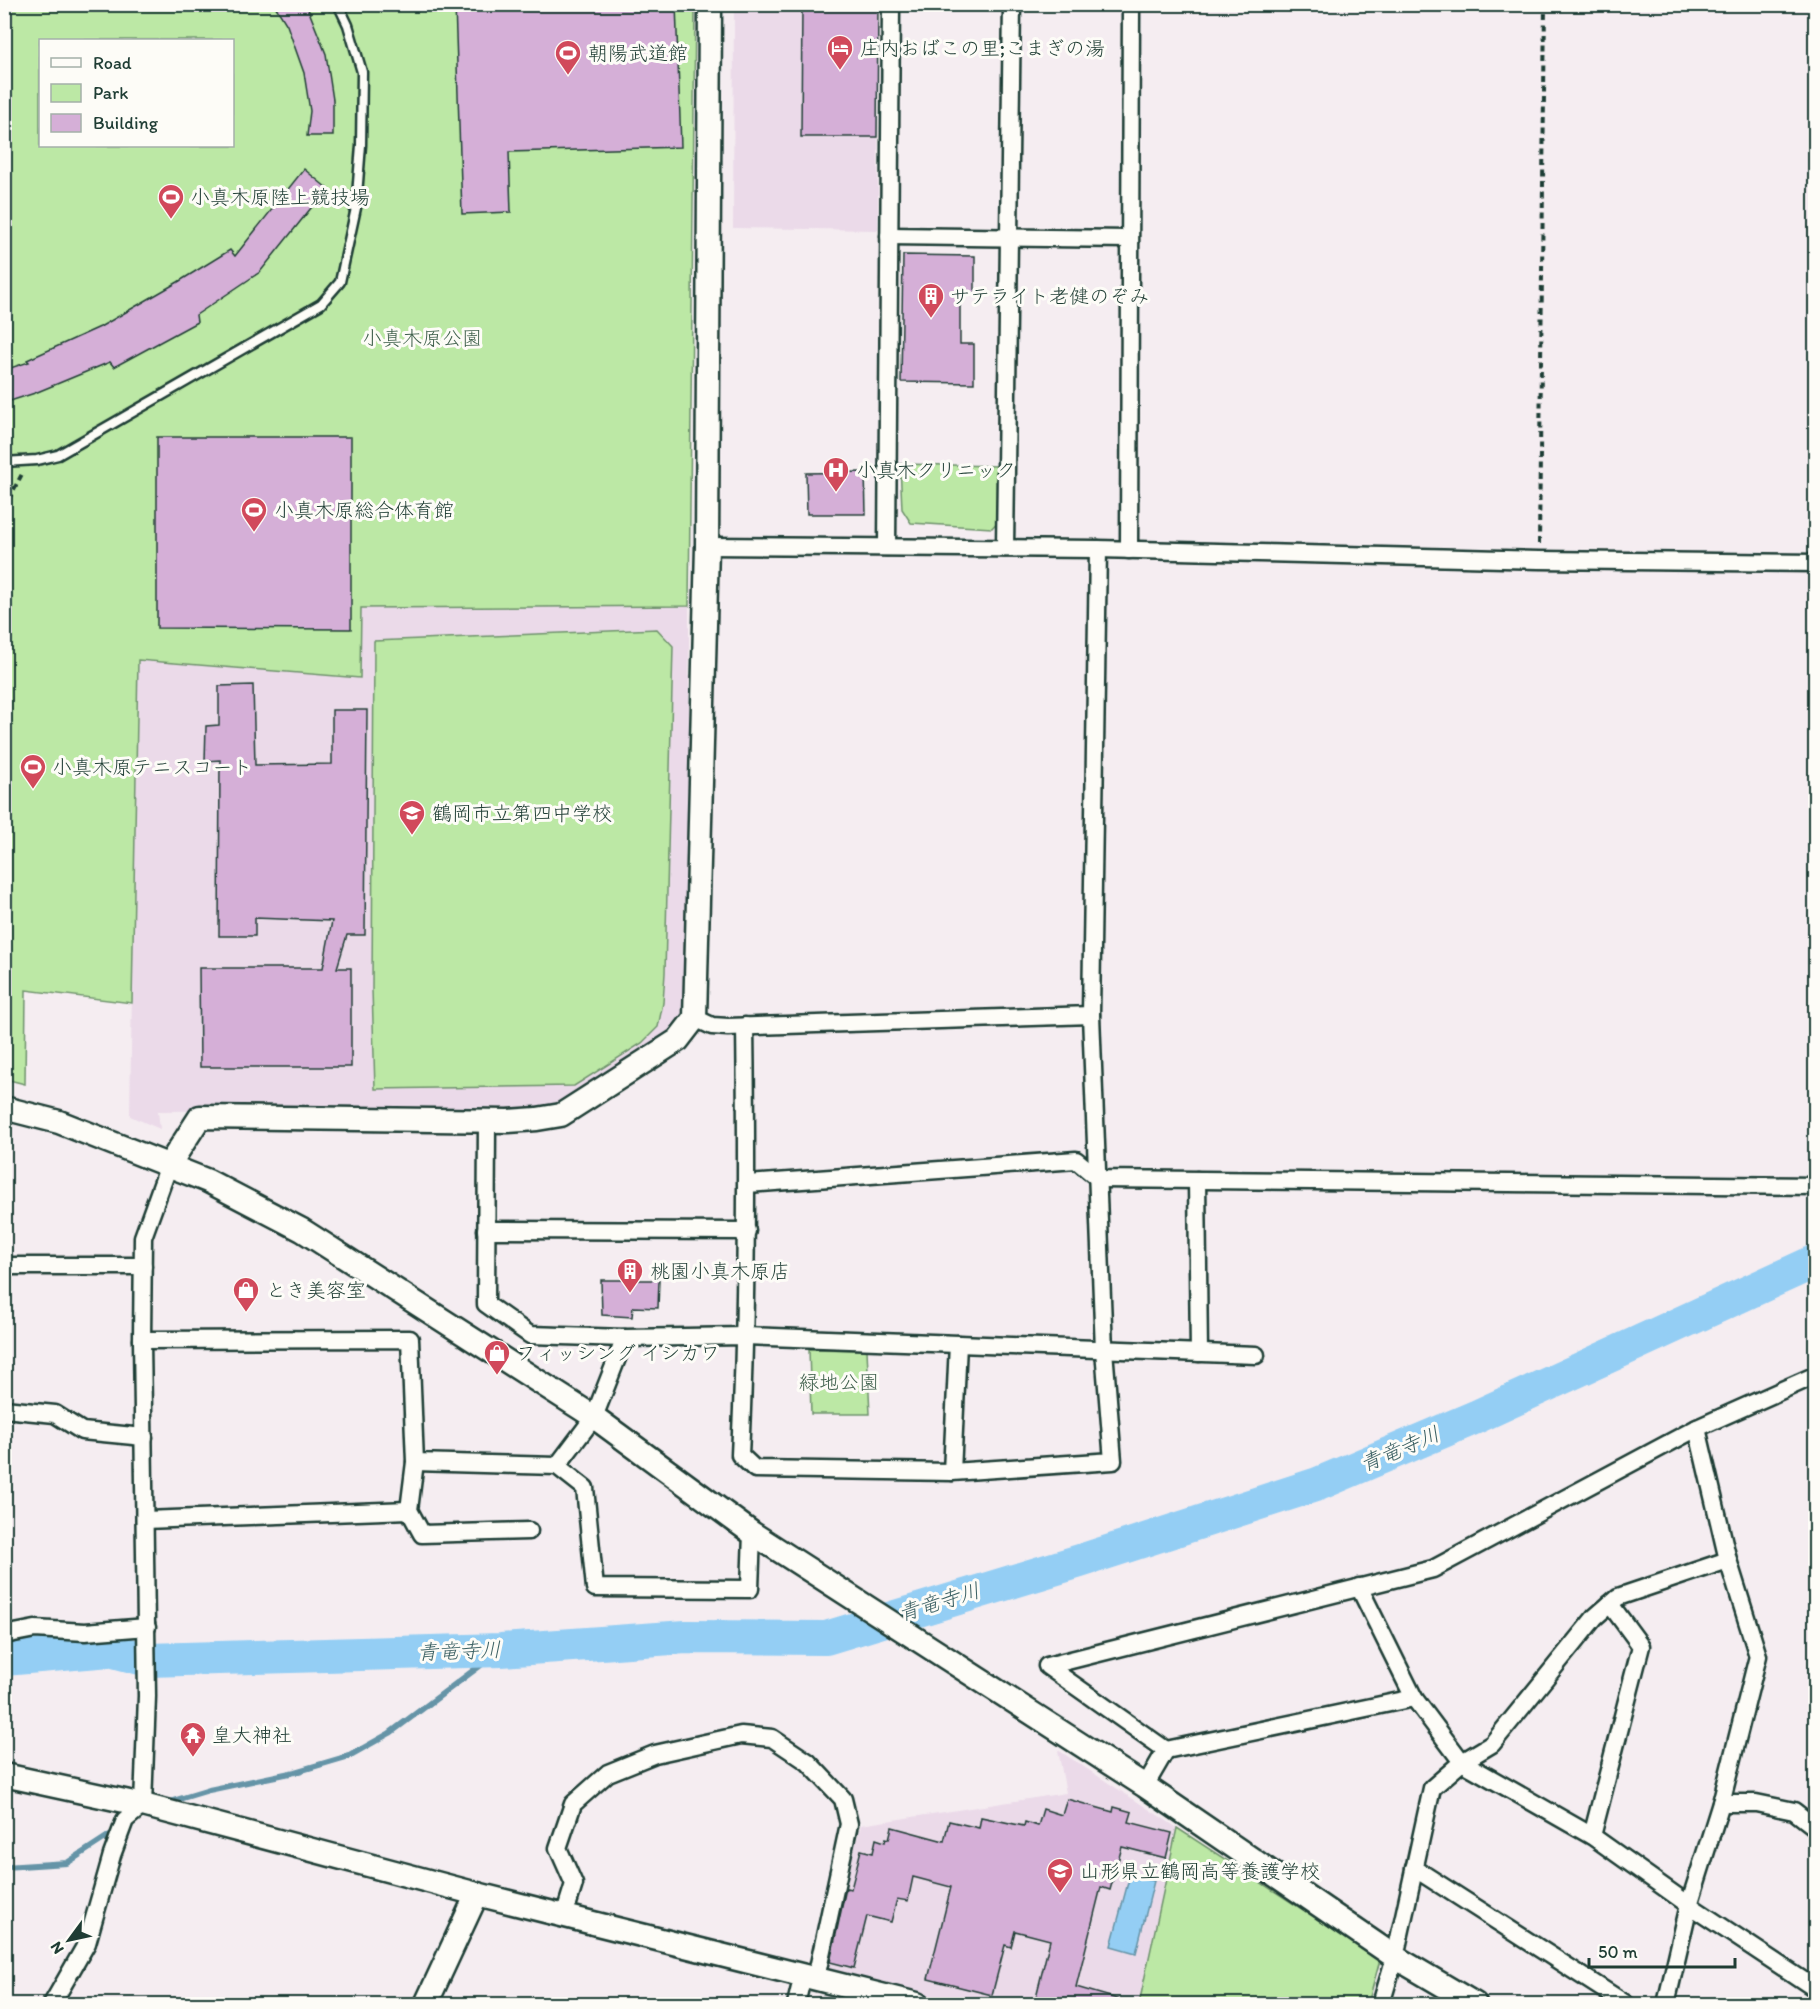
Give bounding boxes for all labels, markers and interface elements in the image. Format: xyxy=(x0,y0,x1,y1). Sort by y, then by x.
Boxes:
hotel icon: 庄内おばこの里;こまぎの湯 xyxy=(825,33,855,71)
place label: 庄内おばこの里;こまぎの湯 xyxy=(860,36,1105,60)
sports icon: 朝陽武道館 xyxy=(553,38,583,76)
legend xyxy=(39,39,234,147)
place label: 朝陽武道館 xyxy=(588,41,688,65)
text: Road xyxy=(93,52,132,74)
text: Park xyxy=(93,82,128,104)
text: Building xyxy=(93,112,159,134)
sports icon: 小真木原陸上競技場 xyxy=(156,182,186,220)
place label: 小真木原陸上競技場 xyxy=(190,185,370,209)
building icon: サテライト老健のぞみ xyxy=(916,281,946,319)
place label: サテライト老健のぞみ xyxy=(950,284,1149,308)
park label: 小真木原公園 xyxy=(362,326,482,350)
hospital icon: 小真木クリニック xyxy=(821,455,851,493)
place label: 小真木クリニック xyxy=(856,458,1016,482)
sports icon: 小真木原総合体育館 xyxy=(239,495,269,533)
place label: 小真木原総合体育館 xyxy=(274,498,454,522)
sports icon: 小真木原テニスコート xyxy=(18,752,48,790)
place label: 小真木原テニスコート xyxy=(52,755,252,779)
school or university icon: 鶴岡市立第四中学校 xyxy=(397,798,427,836)
place label: 鶴岡市立第四中学校 xyxy=(432,801,612,825)
building icon: 桃園小真木原店 xyxy=(615,1256,645,1294)
place label: 桃園小真木原店 xyxy=(650,1259,790,1283)
shop icon: とき美容室 xyxy=(231,1275,261,1313)
place label: とき美容室 xyxy=(266,1278,366,1302)
shop icon: フィッシング イシカワ xyxy=(482,1338,512,1376)
place label: フィッシング イシカワ xyxy=(516,1341,720,1365)
park label: 緑地公園 xyxy=(799,1370,879,1394)
water label: 青竜寺川 xyxy=(1356,1421,1443,1476)
water label: 青竜寺川 xyxy=(895,1577,983,1626)
water label: 青竜寺川 xyxy=(417,1637,501,1664)
temple icon: 皇大神社 xyxy=(178,1720,208,1758)
place label: 皇大神社 xyxy=(212,1723,292,1747)
school or university icon: 山形県立鶴岡高等養護学校 xyxy=(1045,1856,1075,1894)
place label: 山形県立鶴岡高等養護学校 xyxy=(1080,1859,1320,1883)
north arrow xyxy=(39,1910,99,1970)
scale bar xyxy=(1589,1931,1734,1969)
text: N xyxy=(46,1938,68,1958)
text: 50 m xyxy=(1598,1941,1638,1963)

